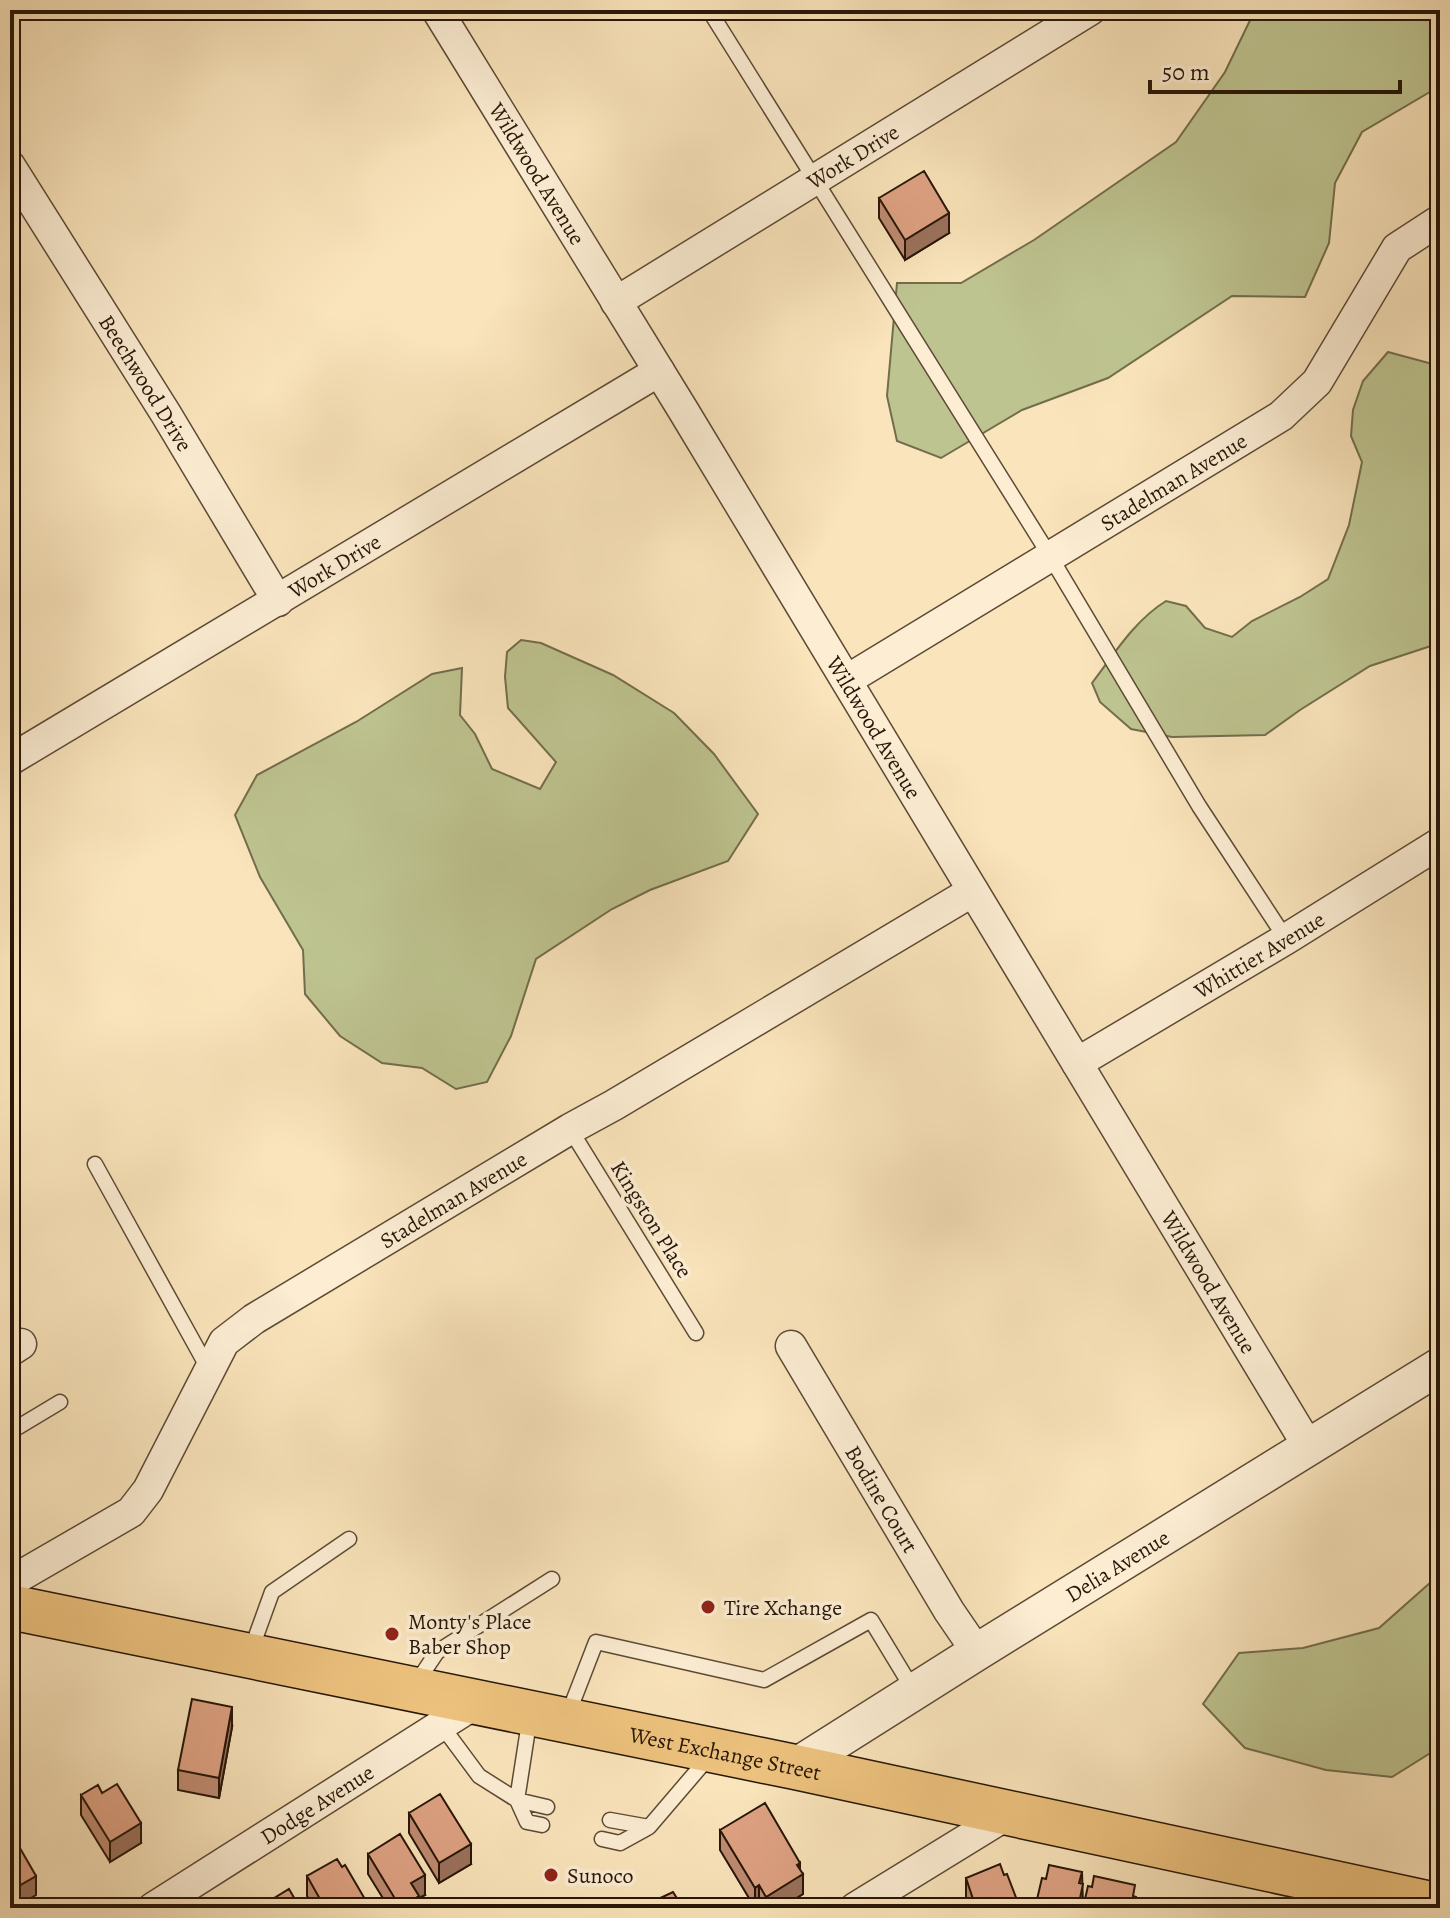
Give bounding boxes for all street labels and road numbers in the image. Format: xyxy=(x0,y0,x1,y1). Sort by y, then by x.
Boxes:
street label: Wildwood Avenue xyxy=(481,96,592,251)
street label: Work Drive xyxy=(801,117,905,197)
street label: Beechwood Drive xyxy=(91,309,199,457)
street label: Stadelman Avenue xyxy=(1095,426,1253,538)
street label: Work Drive xyxy=(282,527,387,606)
street label: Wildwood Avenue xyxy=(818,650,928,805)
street label: Whittier Avenue xyxy=(1188,905,1331,1007)
street label: Stadelman Avenue xyxy=(374,1144,533,1256)
street label: Kingston Place xyxy=(603,1155,699,1284)
street label: Wildwood Avenue xyxy=(1153,1205,1263,1360)
street label: Bodine Court xyxy=(838,1440,925,1559)
street label: Delia Avenue xyxy=(1060,1523,1175,1610)
street label: West Exchange Street xyxy=(626,1719,824,1788)
street label: Dodge Avenue xyxy=(255,1758,380,1852)

